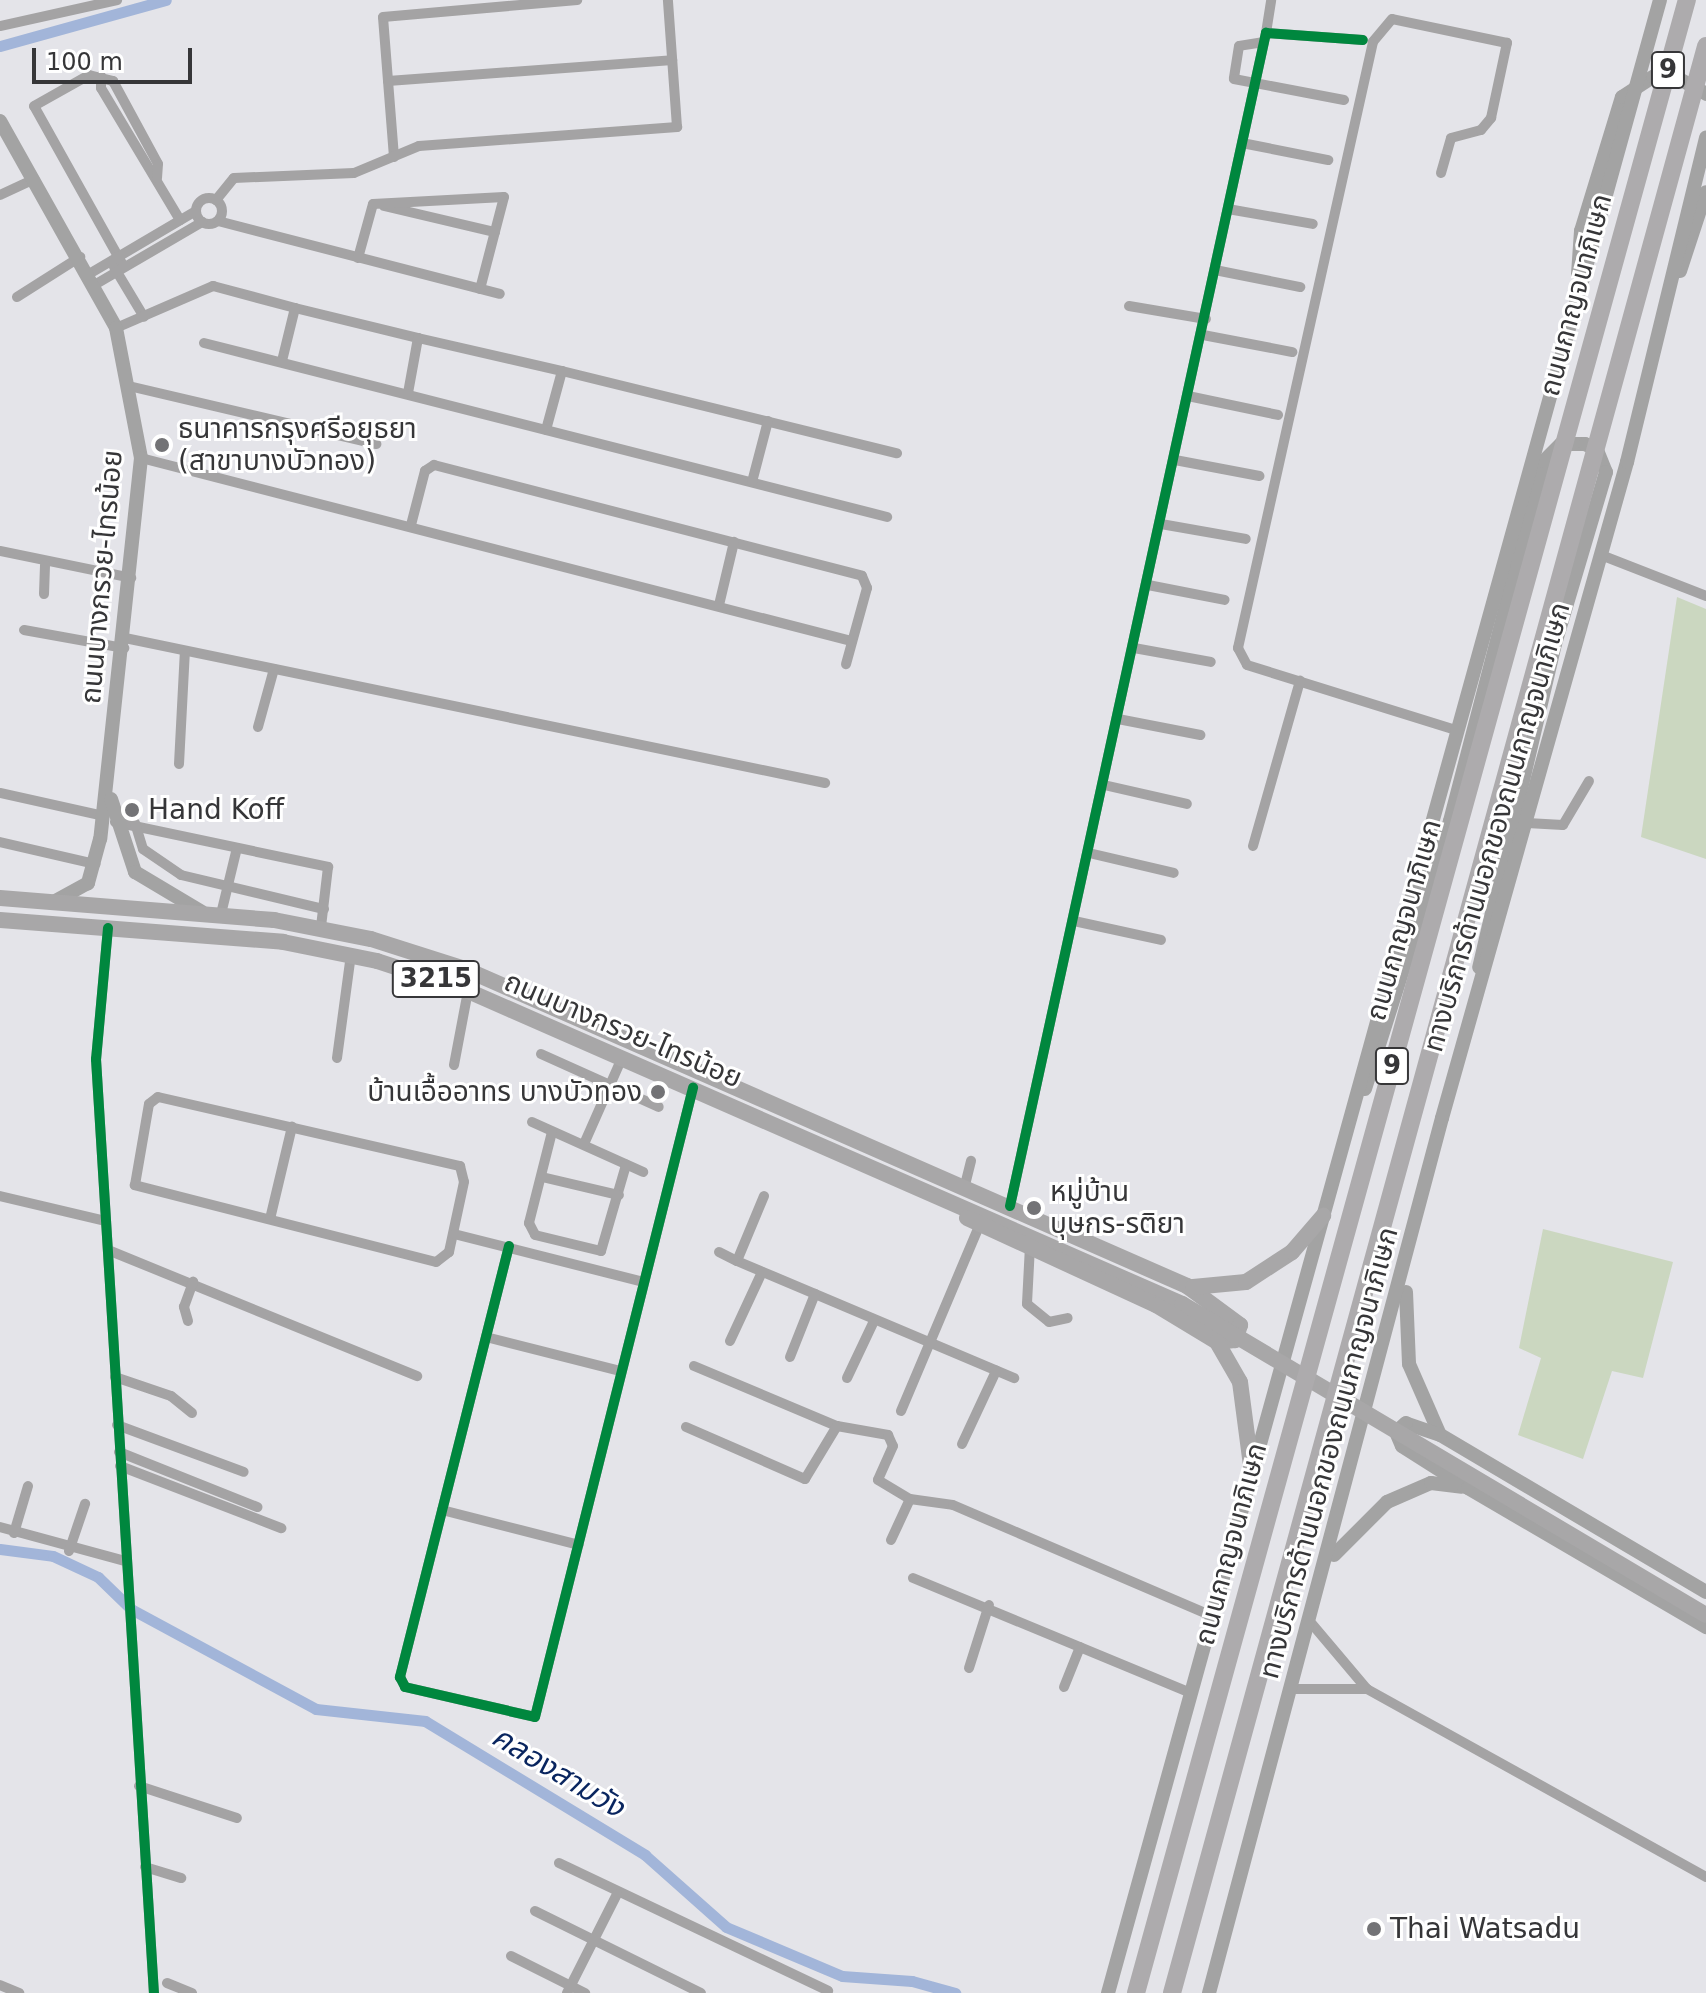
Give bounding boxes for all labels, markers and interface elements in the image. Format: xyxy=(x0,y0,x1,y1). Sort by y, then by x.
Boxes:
scale bar xyxy=(36,32,196,82)
text: 100 m xyxy=(46,48,123,76)
road number: 9 xyxy=(1650,48,1686,92)
street label: ถนนกาญจนาภิเษก xyxy=(1533,190,1619,400)
place label: ธนาคารกรุงศรีอยุธยา (สาขาบางบัวทอง) xyxy=(178,412,417,478)
marker: ธนาคารกรุงศรีอยุธยา (สาขาบางบัวทอง) xyxy=(153,436,171,454)
street label: ถนนบางกรวย-ไทรน้อย xyxy=(74,449,130,705)
street label: ทางบริการด้านนอกของถนนกาญจนาภิเษก xyxy=(1417,598,1577,1056)
place label: Hand Koff xyxy=(148,793,284,827)
marker: Hand Koff xyxy=(123,801,141,819)
street label: ถนนกาญจนาภิเษก xyxy=(1359,816,1449,1024)
road number: 3215 xyxy=(390,957,482,1001)
street label: ถนนบางกรวย-ไทรน้อย xyxy=(499,965,747,1095)
road number: 9 xyxy=(1374,1044,1410,1088)
place label: บ้านเอื้ออาทร บางบัวทอง xyxy=(367,1075,642,1109)
marker: บ้านเอื้ออาทร บางบัวทอง xyxy=(649,1083,667,1101)
place label: หมู่บ้าน บุษกร-รติยา xyxy=(1050,1175,1185,1241)
marker: หมู่บ้าน บุษกร-รติยา xyxy=(1025,1199,1043,1217)
street label: ทางบริการด้านนอกของถนนกาญจนาภิเษก xyxy=(1252,1224,1406,1682)
street label: ถนนกาญจนาภิเษก xyxy=(1188,1439,1274,1649)
water label: คลองสามวัง xyxy=(486,1719,630,1825)
place label: Thai Watsadu xyxy=(1390,1912,1580,1946)
marker: Thai Watsadu xyxy=(1365,1920,1383,1938)

